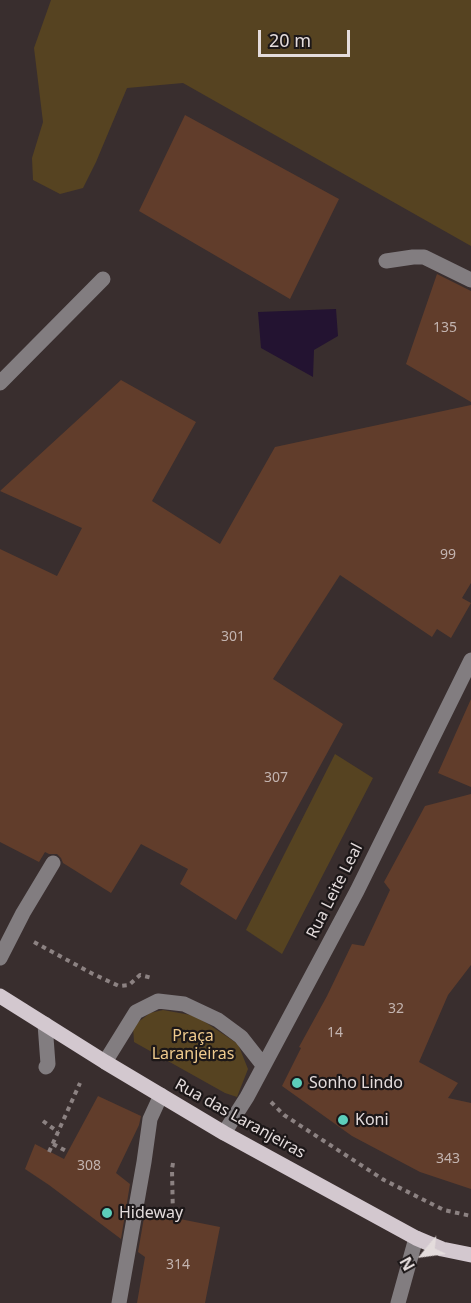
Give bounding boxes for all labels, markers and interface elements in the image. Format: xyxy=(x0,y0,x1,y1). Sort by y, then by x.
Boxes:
scale bar xyxy=(261,18,352,56)
text: 20 m xyxy=(269,28,311,52)
house number: 135 xyxy=(433,320,457,336)
house number: 99 xyxy=(440,547,456,563)
house number: 301 xyxy=(221,629,245,645)
house number: 307 xyxy=(264,770,288,786)
street label: Rua Leite Leal xyxy=(303,840,367,942)
house number: 32 xyxy=(388,1001,404,1017)
house number: 14 xyxy=(327,1025,343,1041)
park label: Praça Laranjeiras xyxy=(152,1026,234,1064)
place label: Sonho Lindo xyxy=(309,1073,403,1093)
street label: Rua das Laranjeiras xyxy=(171,1075,309,1163)
marker: Sonho Lindo xyxy=(290,1076,304,1090)
place label: Koni xyxy=(355,1110,389,1130)
marker: Koni xyxy=(336,1113,350,1127)
house number: 343 xyxy=(436,1151,460,1167)
house number: 308 xyxy=(77,1158,101,1174)
place label: Hideway xyxy=(119,1203,183,1223)
marker: Hideway xyxy=(100,1206,114,1220)
north arrow xyxy=(393,1225,453,1285)
text: N xyxy=(394,1253,420,1275)
house number: 314 xyxy=(166,1257,190,1273)

